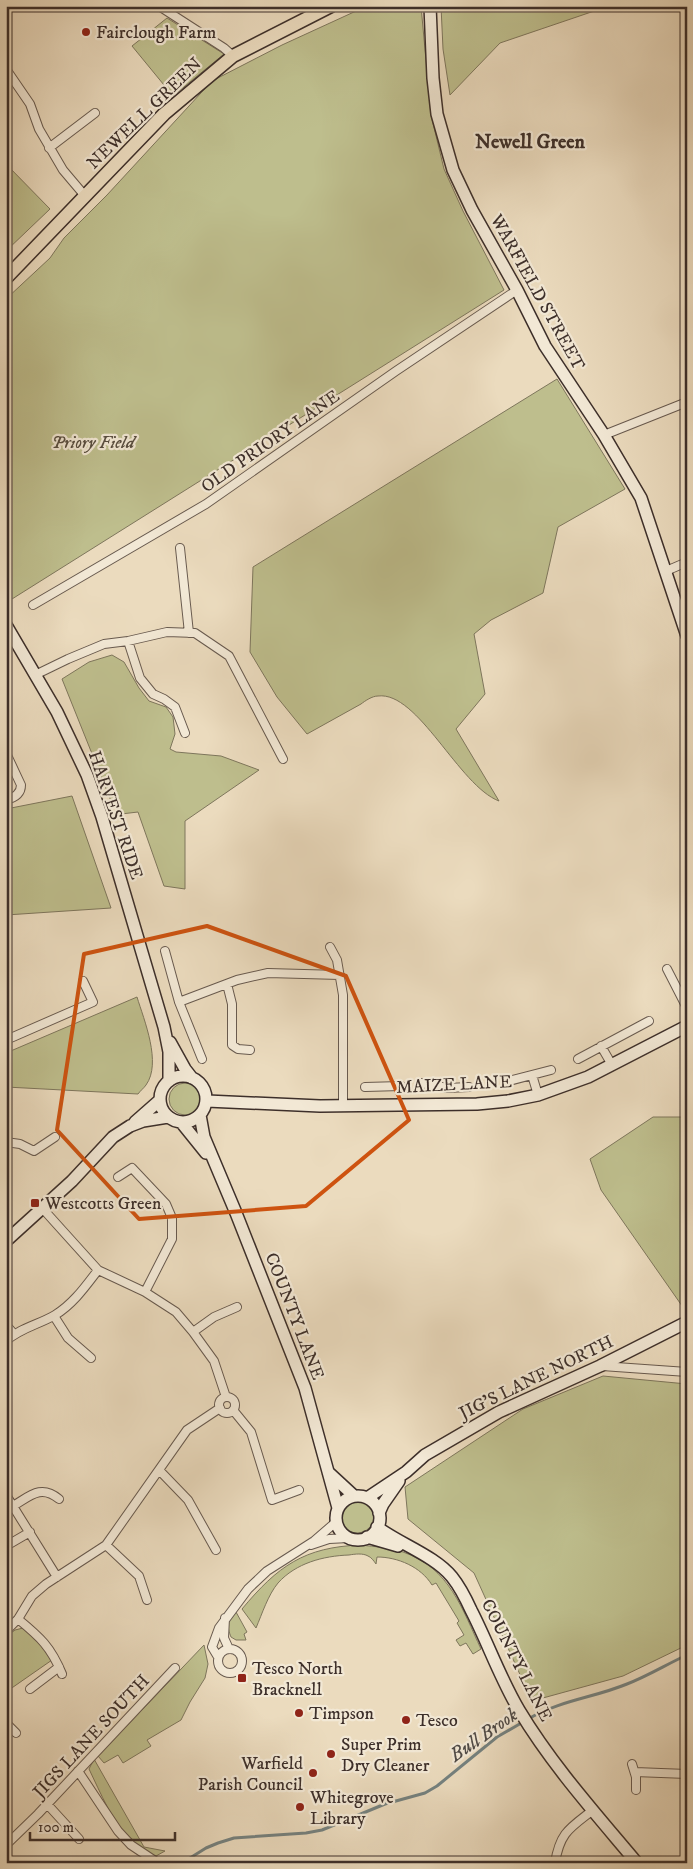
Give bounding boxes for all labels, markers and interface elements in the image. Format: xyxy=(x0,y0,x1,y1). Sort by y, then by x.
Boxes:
place label: Fairclough Farm xyxy=(96,22,216,44)
marker: Fairclough Farm xyxy=(80,26,92,38)
street label: NEWELL GREEN xyxy=(83,53,207,174)
district label: Newell Green xyxy=(475,130,586,155)
street label: WARFIELD STREET xyxy=(485,210,589,375)
street label: OLD PRIORY LANE xyxy=(197,386,344,498)
park label: Priory Field xyxy=(51,432,137,454)
street label: HARVEST RIDE xyxy=(83,748,147,883)
street label: MAIZE LANE xyxy=(396,1071,513,1099)
place label: Westcotts Green xyxy=(44,1193,162,1215)
marker: Westcotts Green xyxy=(29,1197,41,1209)
street label: COUNTY LANE xyxy=(260,1250,329,1383)
street label: JIG'S LANE NORTH xyxy=(454,1331,617,1426)
street label: COUNTY LANE xyxy=(476,1596,557,1726)
place label: Tesco North Bracknell xyxy=(252,1658,343,1701)
street label: JIGS LANE SOUTH xyxy=(27,1670,155,1805)
marker: Tesco North Bracknell xyxy=(236,1672,248,1684)
place label: Timpson xyxy=(309,1703,375,1725)
water label: Bull Brook xyxy=(445,1703,522,1768)
marker: Timpson xyxy=(293,1707,305,1719)
place label: Tesco xyxy=(416,1710,458,1732)
marker: Tesco xyxy=(400,1714,412,1726)
place label: Super Prim Dry Cleaner xyxy=(341,1734,430,1777)
marker: Super Prim Dry Cleaner xyxy=(325,1748,337,1760)
place label: Warfield Parish Council xyxy=(198,1753,304,1796)
marker: Warfield Parish Council xyxy=(307,1767,319,1779)
place label: Whitegrove Library xyxy=(309,1787,394,1830)
marker: Whitegrove Library xyxy=(294,1801,306,1813)
scale bar xyxy=(30,1809,175,1841)
text: 100 m xyxy=(38,1818,74,1837)

